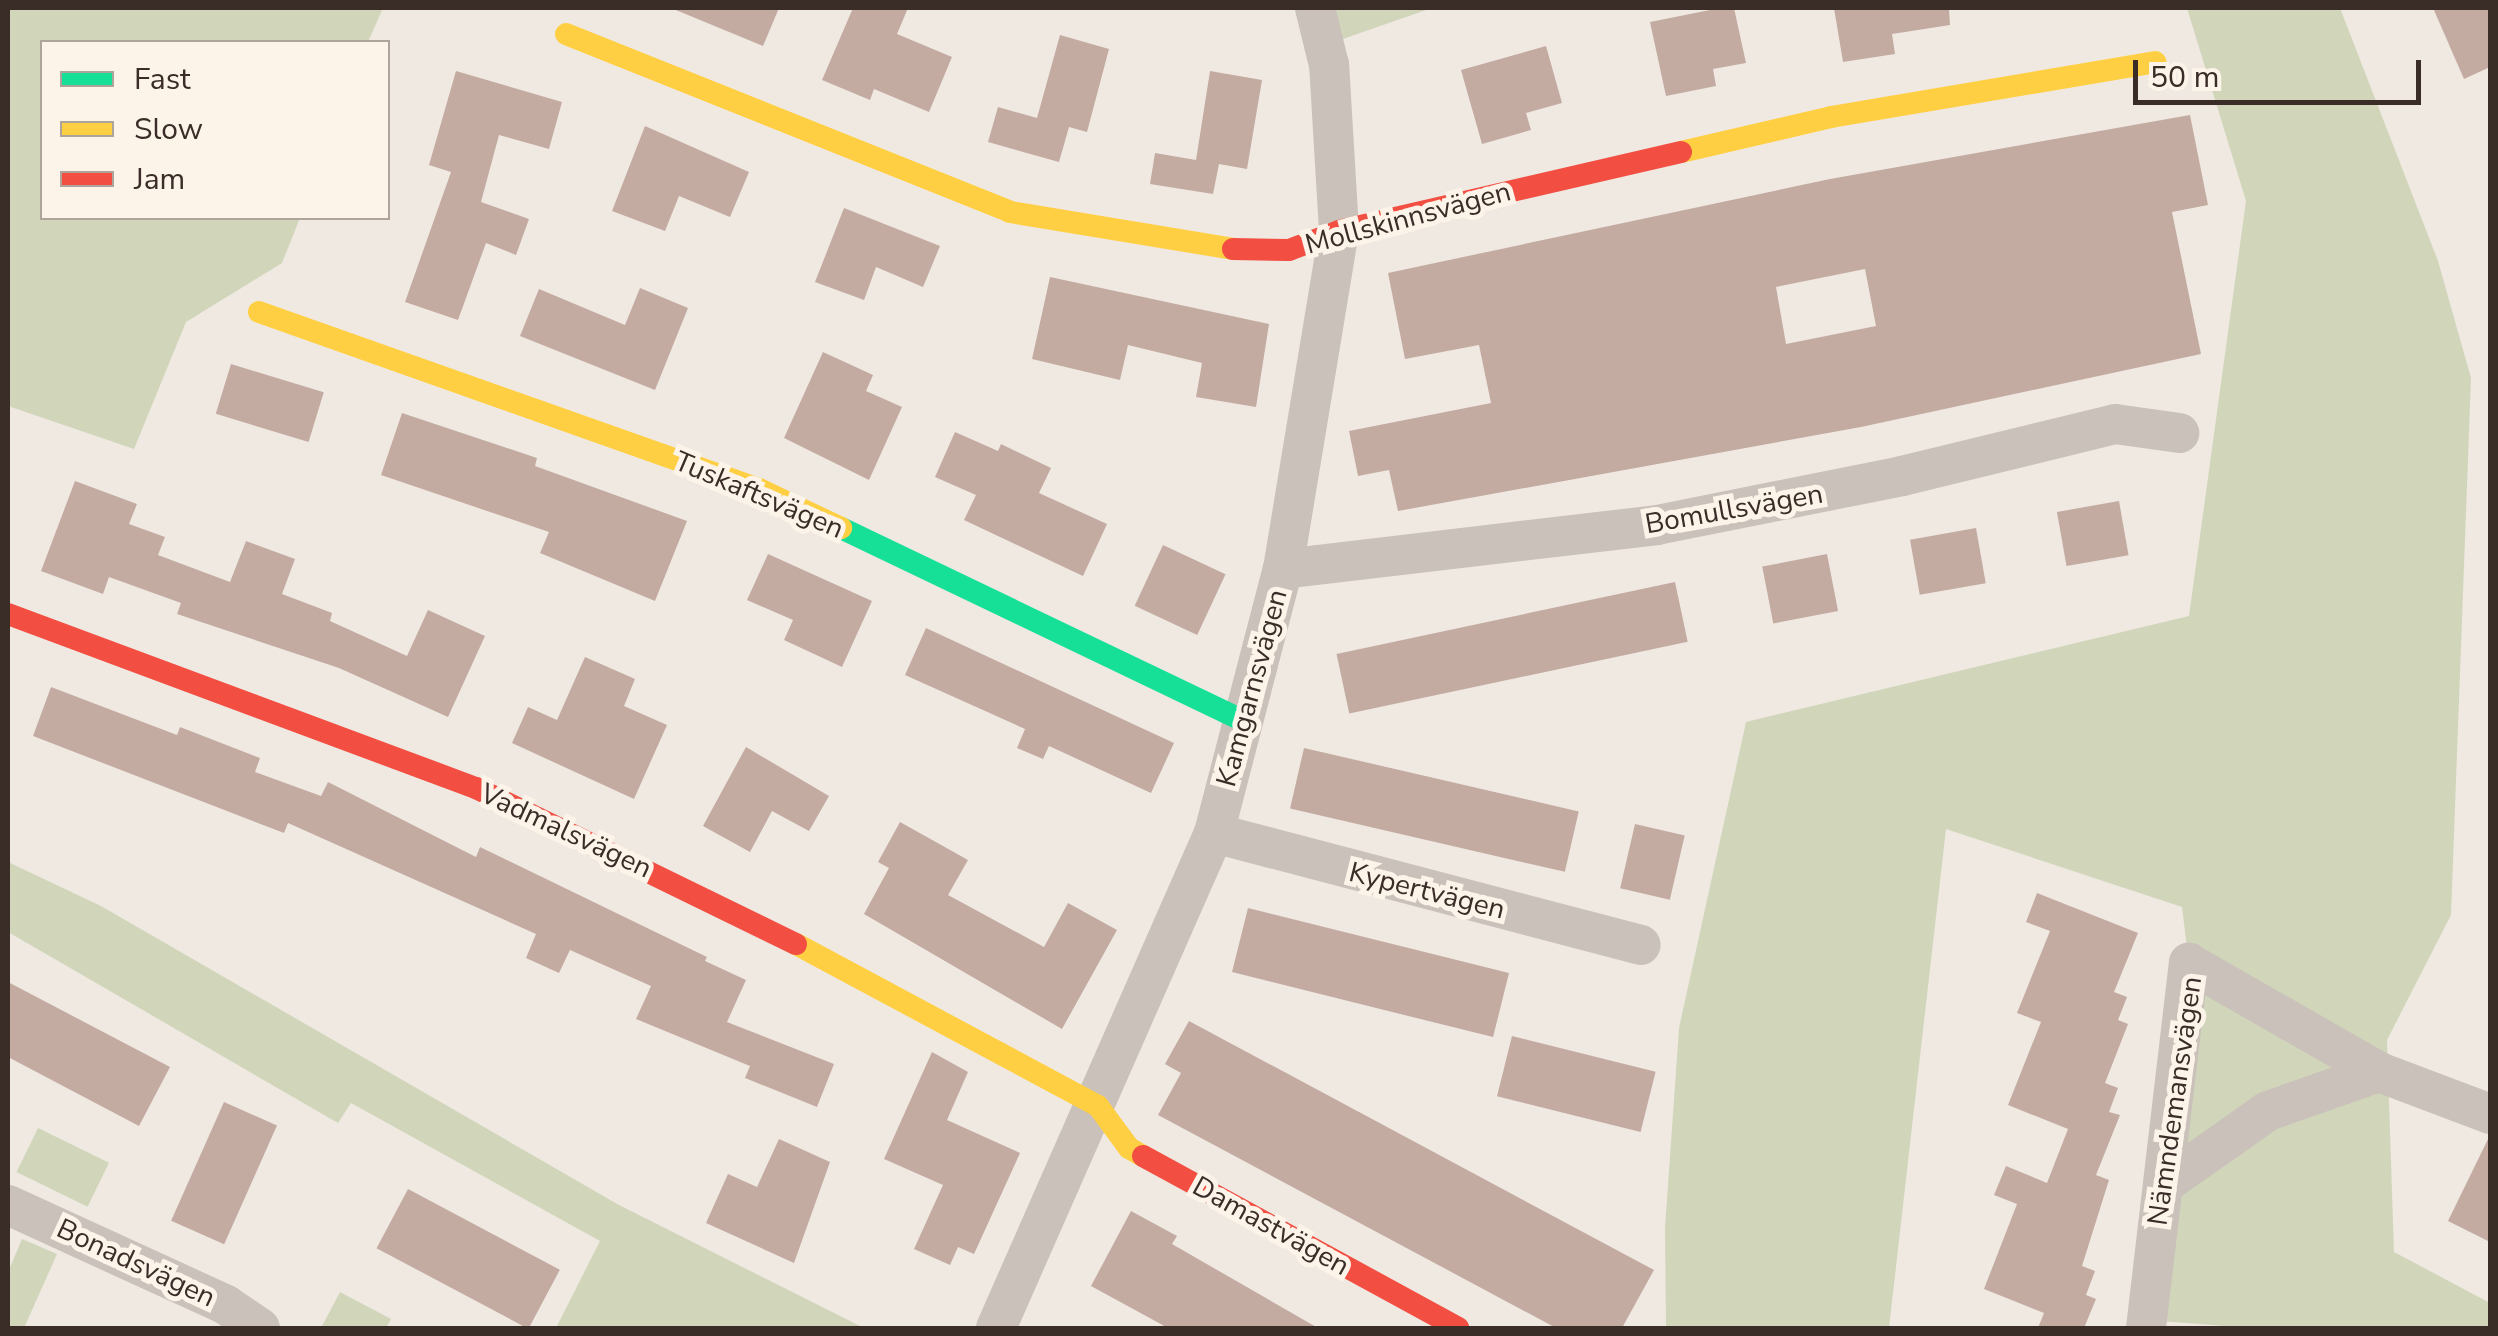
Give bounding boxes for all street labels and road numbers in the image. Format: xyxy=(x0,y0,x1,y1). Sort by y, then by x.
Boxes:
street label: Mollskinnsvägen xyxy=(1302,174,1514,262)
street label: Tuskaftsvägen xyxy=(669,444,849,546)
street label: Bomullsvägen xyxy=(1642,477,1826,541)
street label: Kamgarnsvägen xyxy=(1210,586,1294,790)
street label: Vadmalsvägen xyxy=(475,777,657,885)
street label: Kypertvägen xyxy=(1346,855,1508,927)
street label: Nämndemansvägen xyxy=(2141,975,2209,1227)
street label: Damastvägen xyxy=(1187,1169,1355,1283)
street label: Bonadsvägen xyxy=(51,1212,221,1314)

